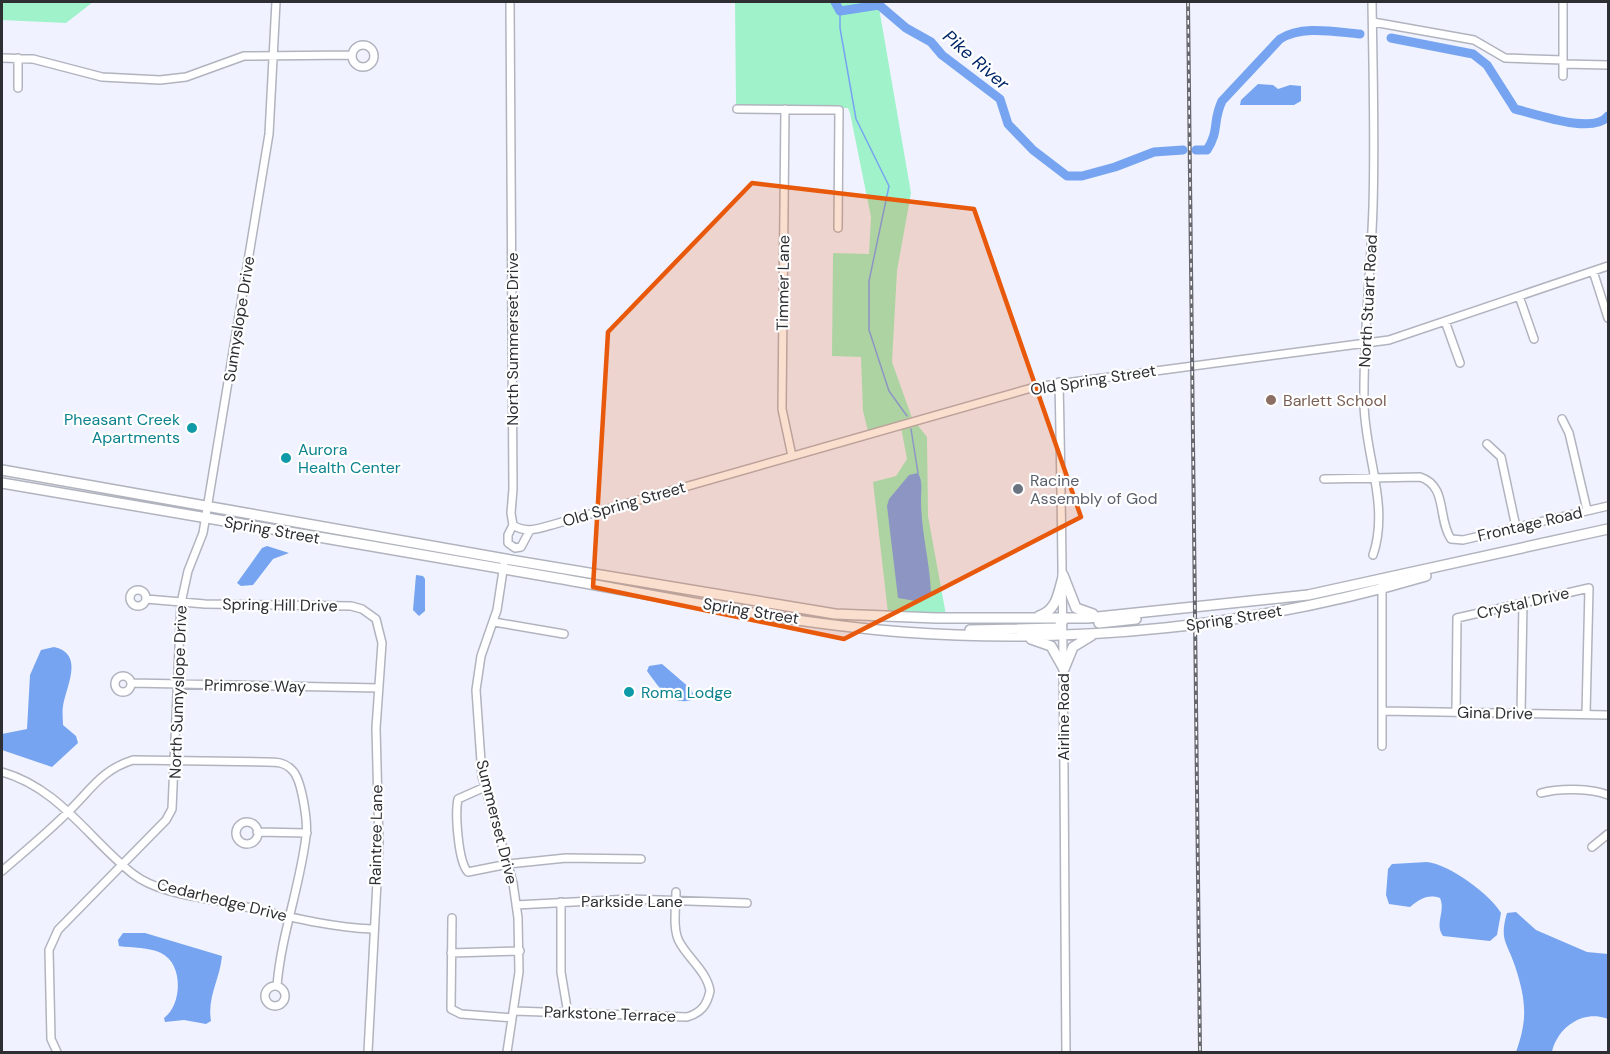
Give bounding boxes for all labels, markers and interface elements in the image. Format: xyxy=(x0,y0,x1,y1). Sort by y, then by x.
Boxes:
water label: Pike River xyxy=(938,25,1015,96)
street label: North Stuart Road xyxy=(1354,234,1382,368)
street label: Timmer Lane xyxy=(772,235,794,331)
street label: North Summerset Drive xyxy=(502,252,523,426)
street label: Sunnyslope Drive xyxy=(219,254,259,384)
street label: Old Spring Street xyxy=(1029,360,1157,400)
place label: Barlett School xyxy=(1283,390,1387,411)
marker: Barlett School xyxy=(1264,393,1278,407)
place label: Pheasant Creek Apartments xyxy=(64,409,180,448)
marker: Pheasant Creek Apartments xyxy=(185,421,199,435)
place label: Aurora Health Center xyxy=(298,439,401,478)
marker: Aurora Health Center xyxy=(279,451,293,465)
place label: Racine Assembly of God xyxy=(1030,470,1158,509)
street label: Old Spring Street xyxy=(560,476,688,532)
marker: Racine Assembly of God xyxy=(1011,482,1025,496)
street label: Frontage Road xyxy=(1475,502,1585,546)
street label: Spring Street xyxy=(223,511,321,549)
street label: Crystal Drive xyxy=(1475,582,1571,624)
street label: Spring Hill Drive xyxy=(222,593,338,617)
street label: Spring Street xyxy=(702,593,800,629)
street label: Spring Street xyxy=(1185,600,1283,636)
street label: North Sunnyslope Drive xyxy=(164,605,192,779)
street label: Airline Road xyxy=(1053,673,1074,761)
street label: Primrose Way xyxy=(204,675,306,697)
place label: Roma Lodge xyxy=(641,682,732,703)
marker: Roma Lodge xyxy=(622,685,636,699)
street label: Gina Drive xyxy=(1457,702,1533,724)
street label: Summerset Drive xyxy=(471,758,523,886)
street label: Raintree Lane xyxy=(365,784,387,886)
street label: Cedarhedge Drive xyxy=(155,874,289,926)
street label: Parkside Lane xyxy=(581,891,683,912)
street label: Parkstone Terrace xyxy=(544,1001,676,1027)

